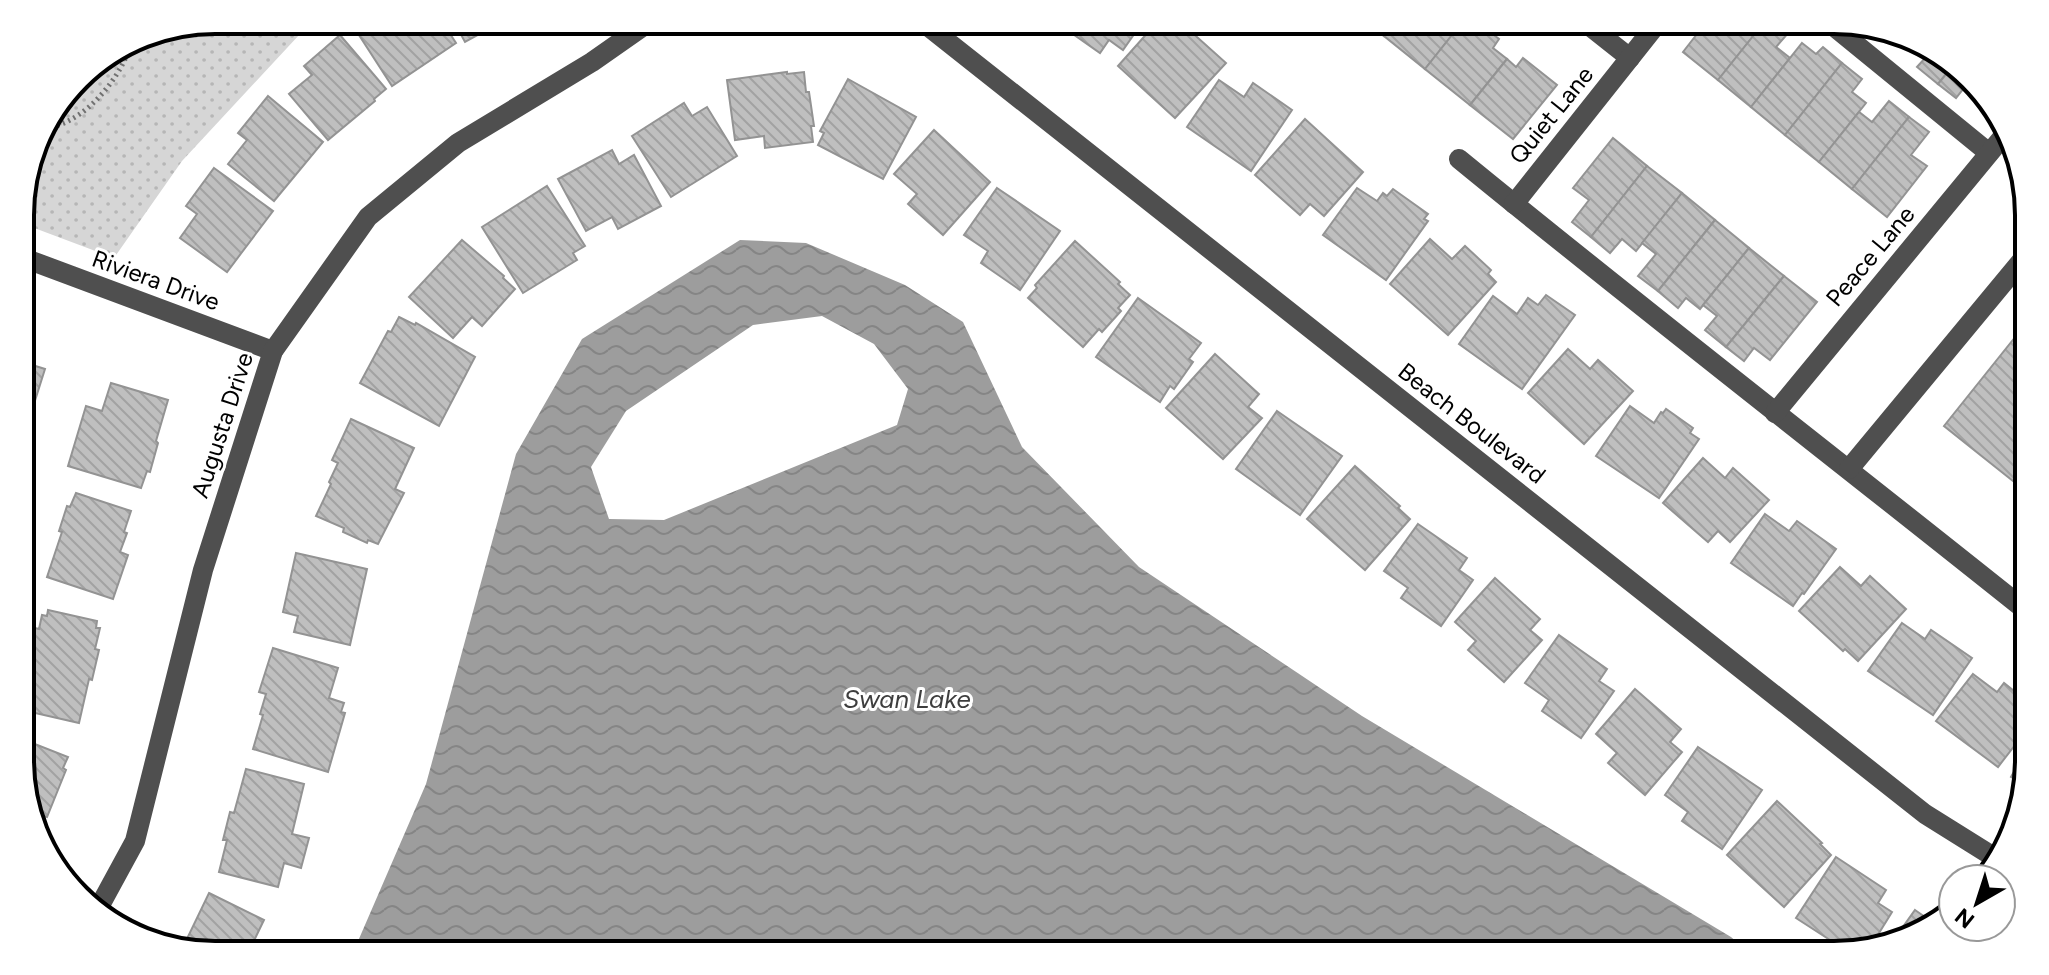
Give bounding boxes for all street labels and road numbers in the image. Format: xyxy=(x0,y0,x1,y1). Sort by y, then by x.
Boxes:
street label: Quiet Lane xyxy=(1503,60,1599,170)
street label: Peace Lane xyxy=(1820,200,1920,312)
street label: Riviera Drive xyxy=(88,244,224,316)
street label: Augusta Drive xyxy=(185,349,259,501)
street label: Beach Boulevard xyxy=(1393,356,1551,490)

